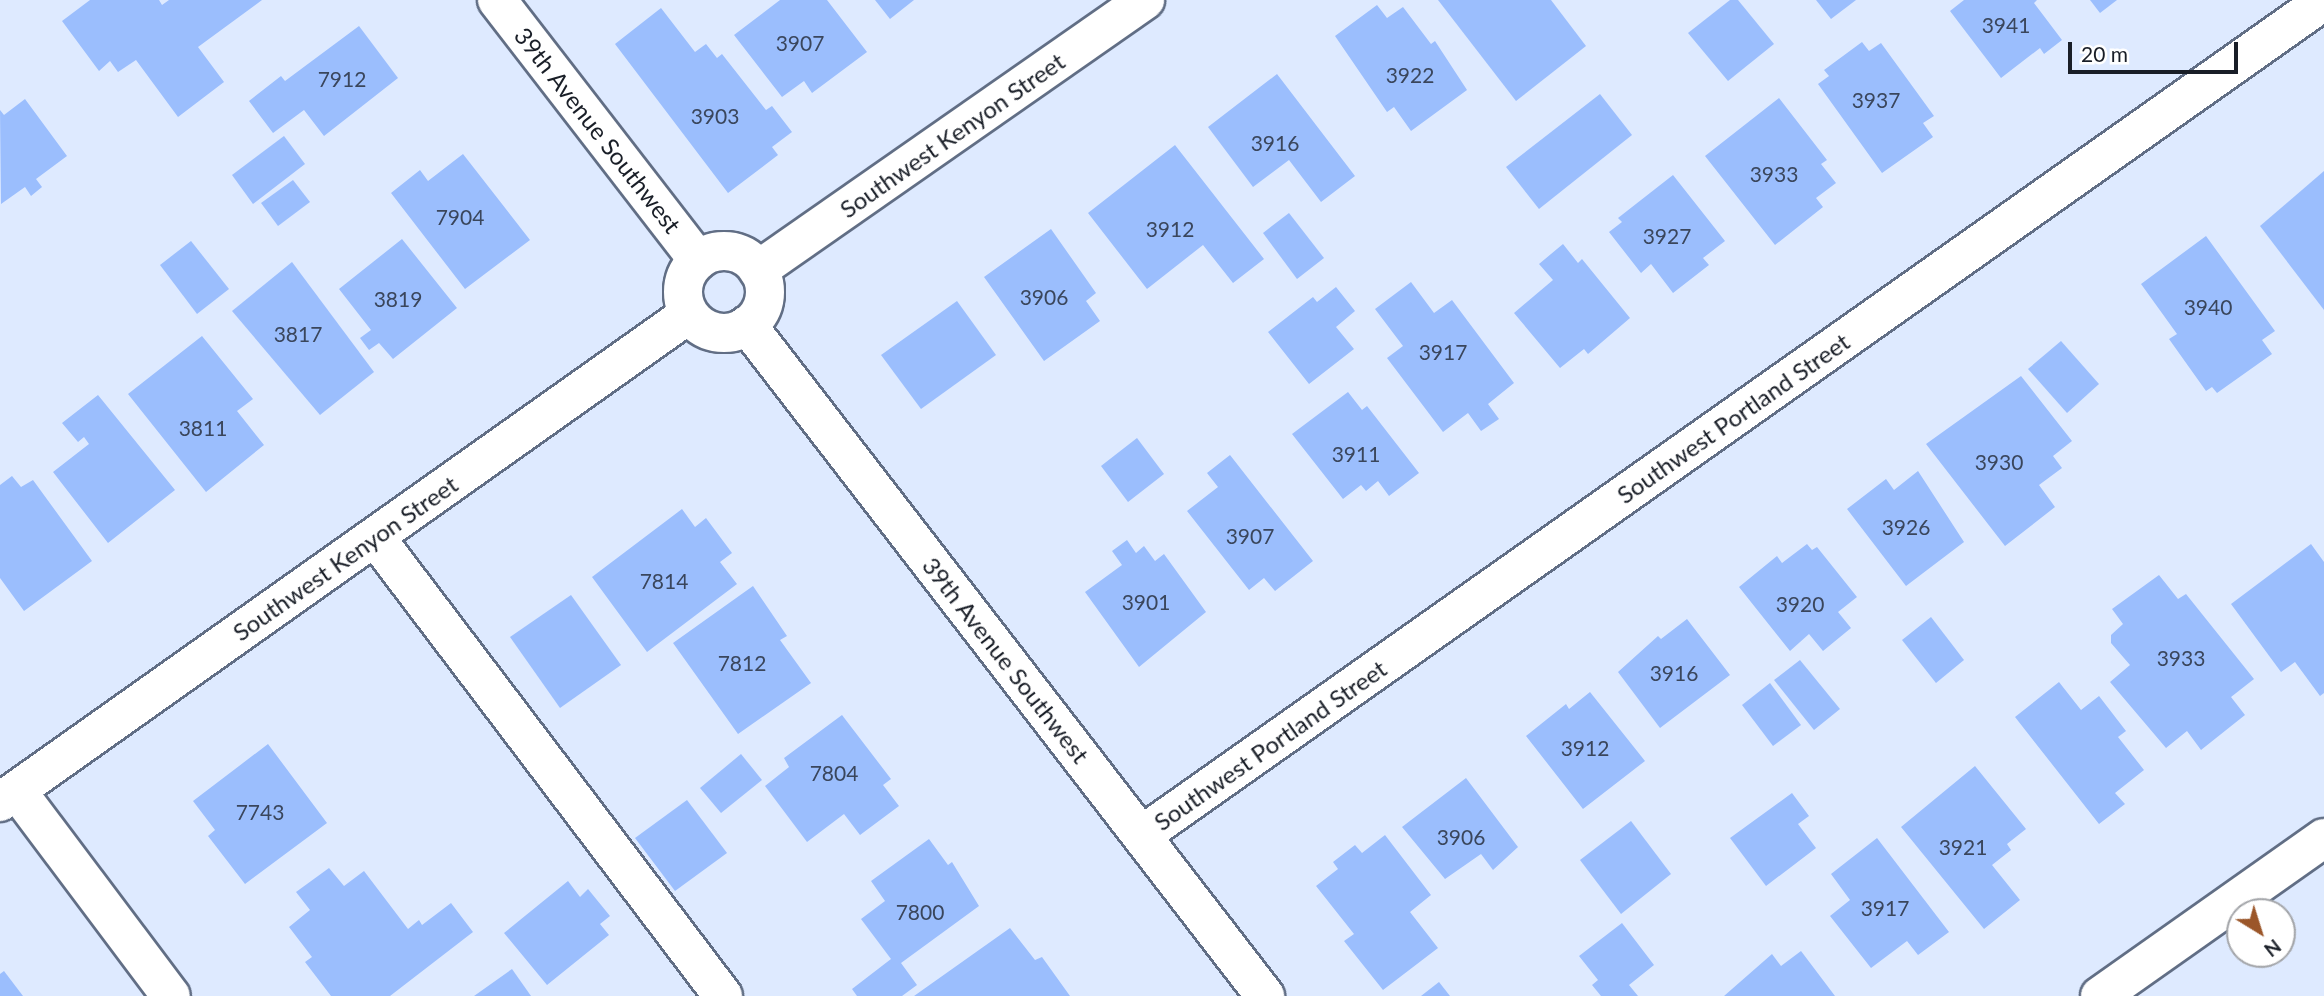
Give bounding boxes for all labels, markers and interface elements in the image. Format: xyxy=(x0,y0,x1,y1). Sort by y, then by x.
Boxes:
house number: 3941 xyxy=(1982,12,2030,38)
street label: 39th Avenue Southwest xyxy=(509,21,687,239)
scale bar xyxy=(2072,28,2242,72)
house number: 3907 xyxy=(776,30,824,56)
text: 20 m xyxy=(2081,41,2128,66)
street label: Southwest Kenyon Street xyxy=(834,46,1070,224)
house number: 3922 xyxy=(1386,62,1434,88)
house number: 7912 xyxy=(318,66,366,92)
house number: 3937 xyxy=(1852,87,1900,113)
house number: 3903 xyxy=(691,103,739,129)
house number: 3916 xyxy=(1251,130,1299,156)
house number: 3933 xyxy=(1750,161,1798,187)
house number: 7904 xyxy=(436,204,484,230)
house number: 3912 xyxy=(1146,216,1194,242)
house number: 3927 xyxy=(1643,223,1691,249)
house number: 3906 xyxy=(1020,284,1068,310)
house number: 3819 xyxy=(374,286,422,312)
house number: 3940 xyxy=(2184,294,2232,320)
house number: 3817 xyxy=(274,321,322,347)
street label: Southwest Portland Street xyxy=(1611,327,1855,509)
house number: 3917 xyxy=(1419,339,1467,365)
house number: 3811 xyxy=(179,415,227,441)
house number: 3911 xyxy=(1332,441,1380,467)
house number: 3930 xyxy=(1975,449,2023,475)
street label: Southwest Kenyon Street xyxy=(227,469,463,647)
house number: 3926 xyxy=(1882,514,1930,540)
house number: 3907 xyxy=(1226,523,1274,549)
street label: 39th Avenue Southwest xyxy=(917,551,1095,769)
house number: 7814 xyxy=(640,568,688,594)
house number: 3901 xyxy=(1122,589,1170,615)
house number: 3920 xyxy=(1776,591,1824,617)
house number: 3933 xyxy=(2157,645,2205,671)
house number: 7812 xyxy=(718,650,766,676)
street label: Southwest Portland Street xyxy=(1148,654,1392,836)
house number: 3916 xyxy=(1650,660,1698,686)
house number: 3912 xyxy=(1561,735,1609,761)
house number: 7804 xyxy=(810,760,858,786)
house number: 7743 xyxy=(236,799,284,825)
house number: 3906 xyxy=(1437,824,1485,850)
house number: 3921 xyxy=(1939,834,1987,860)
house number: 3917 xyxy=(1861,895,1909,921)
north arrow xyxy=(2226,898,2296,968)
house number: 7800 xyxy=(896,899,944,925)
text: N xyxy=(2260,935,2286,962)

